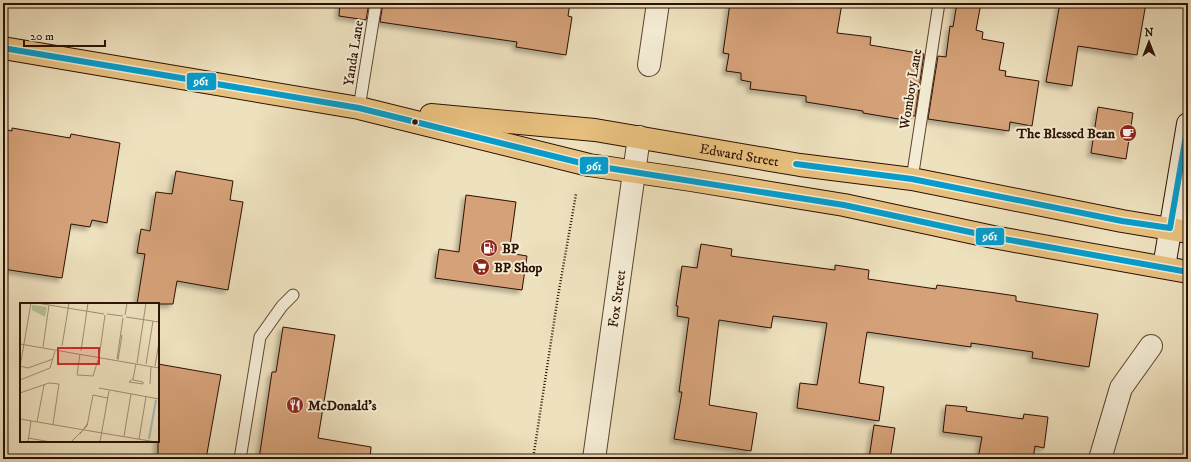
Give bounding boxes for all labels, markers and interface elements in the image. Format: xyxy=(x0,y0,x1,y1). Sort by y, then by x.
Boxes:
street label: Yanda Lane xyxy=(340,19,368,87)
scale bar xyxy=(24,22,105,48)
north arrow xyxy=(1129,22,1169,62)
text: N xyxy=(1144,26,1154,40)
text: 20 m xyxy=(30,29,54,44)
street label: Womboy Lane xyxy=(896,47,926,132)
line badge: 961 xyxy=(186,72,217,91)
text: 961 xyxy=(192,75,209,89)
unlabelled marker xyxy=(410,117,420,127)
cafe icon: The Blessed Bean xyxy=(1118,123,1138,143)
place label: The Blessed Bean xyxy=(1016,125,1116,143)
street label: Edward Street xyxy=(698,140,781,171)
line badge: 961 xyxy=(579,156,609,175)
text: 961 xyxy=(585,160,602,174)
line badge: 961 xyxy=(975,227,1005,246)
text: 961 xyxy=(981,230,998,244)
fuel station icon: BP xyxy=(479,238,499,258)
place label: BP xyxy=(502,240,520,258)
supermarket icon: BP Shop xyxy=(471,257,491,277)
place label: BP Shop xyxy=(494,259,542,277)
street label: Fox Street xyxy=(604,268,630,329)
inset map xyxy=(20,303,159,442)
restaurant icon: McDonald's xyxy=(285,395,305,415)
place label: McDonald's xyxy=(308,397,377,415)

